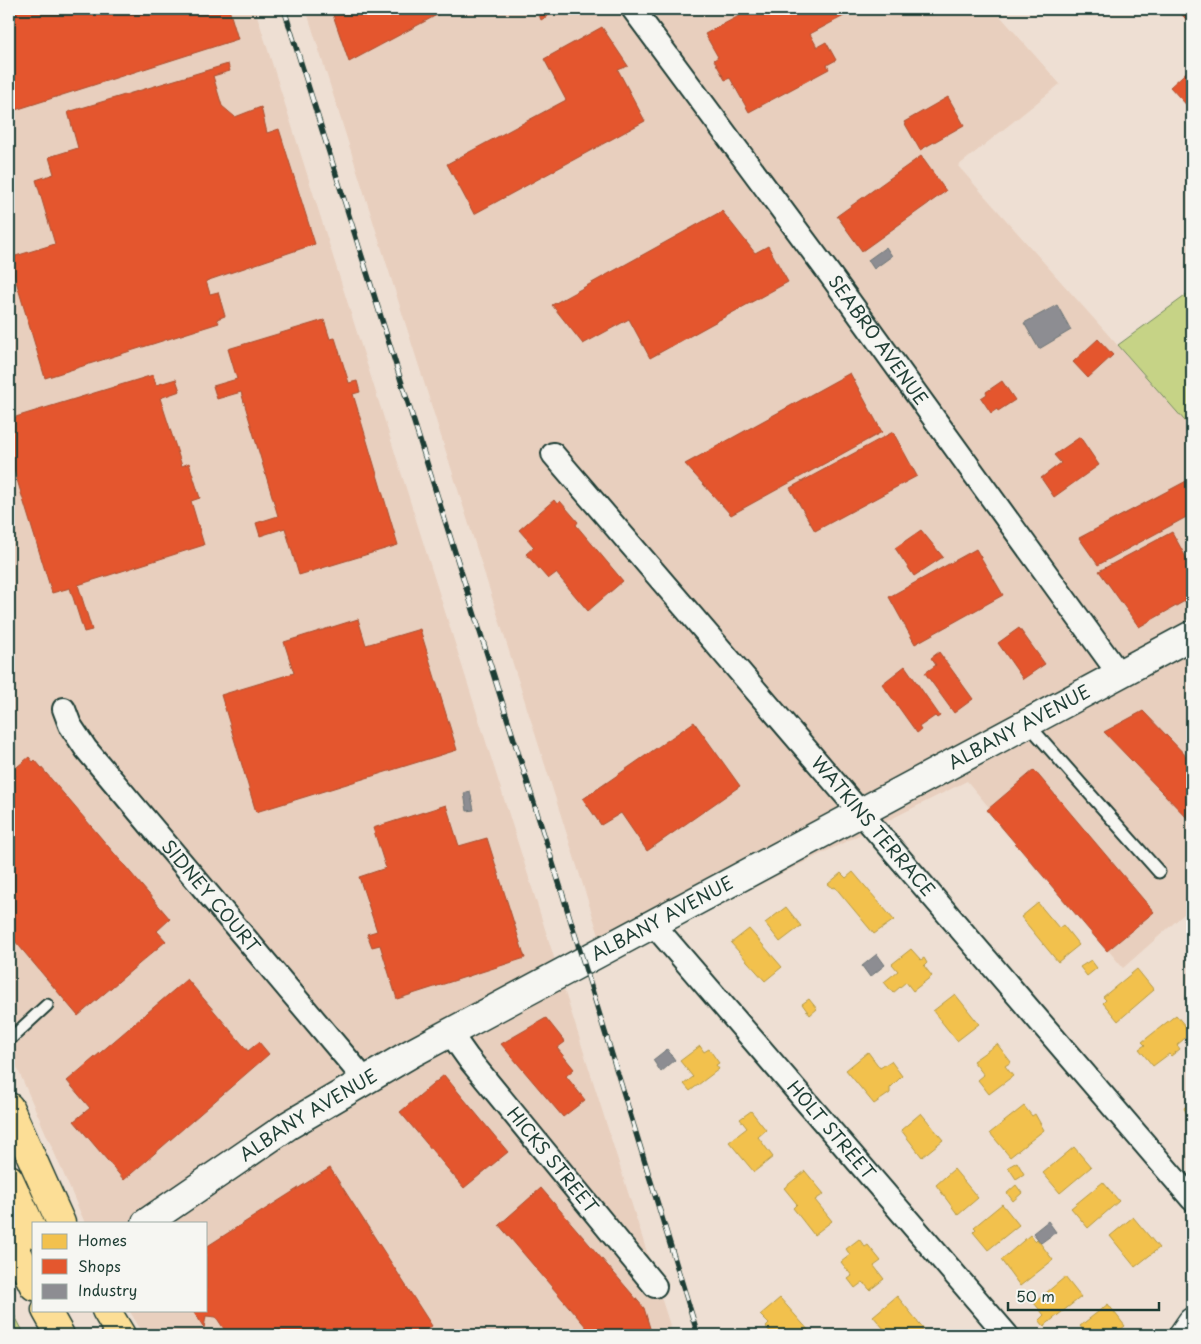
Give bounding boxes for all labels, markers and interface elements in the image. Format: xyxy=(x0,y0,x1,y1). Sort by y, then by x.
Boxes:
street label: SEABRO AVENUE xyxy=(823,269,935,410)
street label: ALBANY AVENUE xyxy=(943,677,1095,775)
street label: WATKINS TERRACE xyxy=(806,749,942,902)
street label: SIDNEY COURT xyxy=(156,833,268,959)
street label: ALBANY AVENUE xyxy=(586,868,738,967)
street label: ALBANY AVENUE xyxy=(233,1061,382,1167)
street label: HOLT STREET xyxy=(782,1074,883,1185)
street label: HICKS STREET xyxy=(501,1100,606,1219)
legend xyxy=(32,1222,208,1312)
text: Homes xyxy=(78,1228,127,1251)
text: Shops xyxy=(78,1254,121,1277)
text: Industry xyxy=(78,1278,137,1301)
scale bar xyxy=(1008,1279,1160,1311)
text: 50 m xyxy=(1016,1284,1055,1307)

